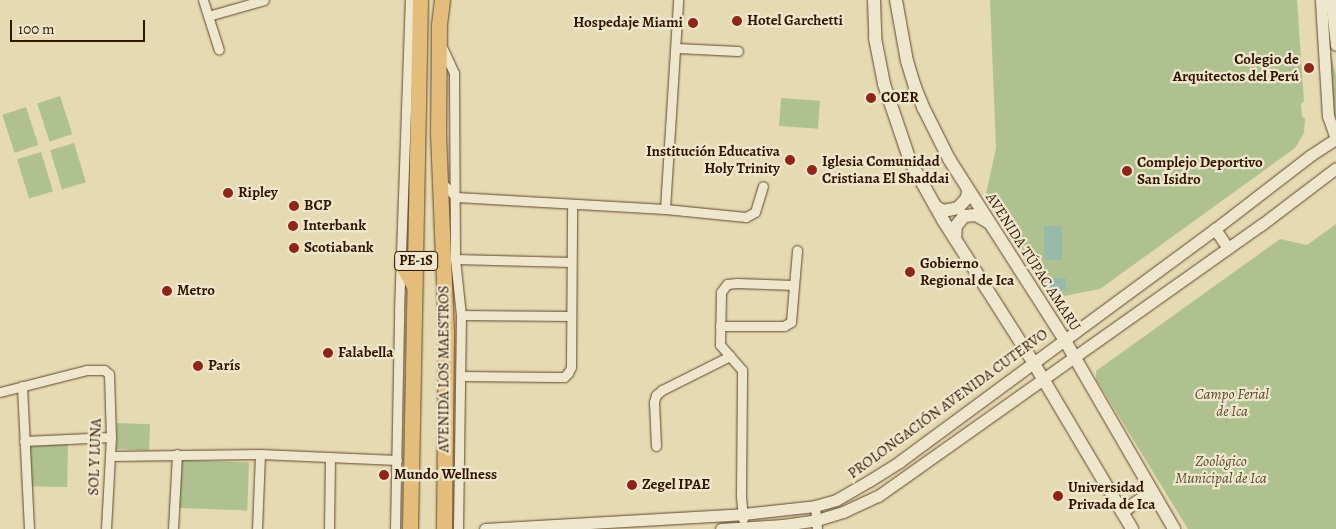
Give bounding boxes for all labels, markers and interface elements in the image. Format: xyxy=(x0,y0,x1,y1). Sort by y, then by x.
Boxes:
scale bar xyxy=(12,10,148,42)
place label: Hotel Garchetti xyxy=(747,12,843,30)
place label: Hospedaje Miami xyxy=(573,14,683,32)
marker: Hotel Garchetti xyxy=(731,15,743,27)
marker: Hospedaje Miami xyxy=(687,17,699,29)
text: 100 m xyxy=(18,19,55,39)
place label: Colegio de Arquitectos del Perú xyxy=(1173,50,1299,85)
marker: Colegio de Arquitectos del Perú xyxy=(1303,62,1315,74)
place label: COER xyxy=(881,89,919,107)
marker: COER xyxy=(865,92,877,104)
place label: Institución Educativa Holy Trinity xyxy=(646,142,780,177)
place label: Iglesia Comunidad Cristiana El Shaddai xyxy=(822,152,949,187)
place label: Complejo Deportivo San Isidro xyxy=(1137,153,1263,188)
marker: Institución Educativa Holy Trinity xyxy=(784,154,796,166)
marker: Iglesia Comunidad Cristiana El Shaddai xyxy=(806,164,818,176)
marker: Complejo Deportivo San Isidro xyxy=(1121,165,1133,177)
place label: Ripley xyxy=(238,184,278,202)
marker: Ripley xyxy=(222,187,234,199)
street label: AVENIDA TÚPAC AMARU xyxy=(982,190,1084,334)
place label: BCP xyxy=(304,197,331,215)
marker: BCP xyxy=(288,200,300,212)
place label: Interbank xyxy=(303,217,366,235)
marker: Interbank xyxy=(287,220,299,232)
place label: Scotiabank xyxy=(304,239,374,257)
marker: Scotiabank xyxy=(288,242,300,254)
road number: PE-1S xyxy=(394,250,438,272)
place label: Gobierno Regional de Ica xyxy=(920,254,1014,289)
marker: Gobierno Regional de Ica xyxy=(904,266,916,278)
place label: Metro xyxy=(177,282,215,300)
marker: Metro xyxy=(161,285,173,297)
street label: AVENIDA LOS MAESTROS xyxy=(435,285,453,453)
street label: PROLONGACIÓN AVENIDA CUTERVO xyxy=(844,325,1052,483)
place label: Falabella xyxy=(338,344,393,362)
marker: Falabella xyxy=(322,347,334,359)
place label: París xyxy=(208,357,240,375)
marker: París xyxy=(192,360,204,372)
park label: Campo Ferial de Ica xyxy=(1195,385,1269,420)
street label: SOL Y LUNA xyxy=(85,418,105,496)
park label: Zoológico Municipal de Ica xyxy=(1175,452,1267,487)
place label: Mundo Wellness xyxy=(394,466,497,484)
marker: Mundo Wellness xyxy=(378,469,390,481)
place label: Zegel IPAE xyxy=(642,476,710,494)
place label: Universidad Privada de Ica xyxy=(1068,478,1155,513)
marker: Zegel IPAE xyxy=(626,479,638,491)
marker: Universidad Privada de Ica xyxy=(1052,490,1064,502)

